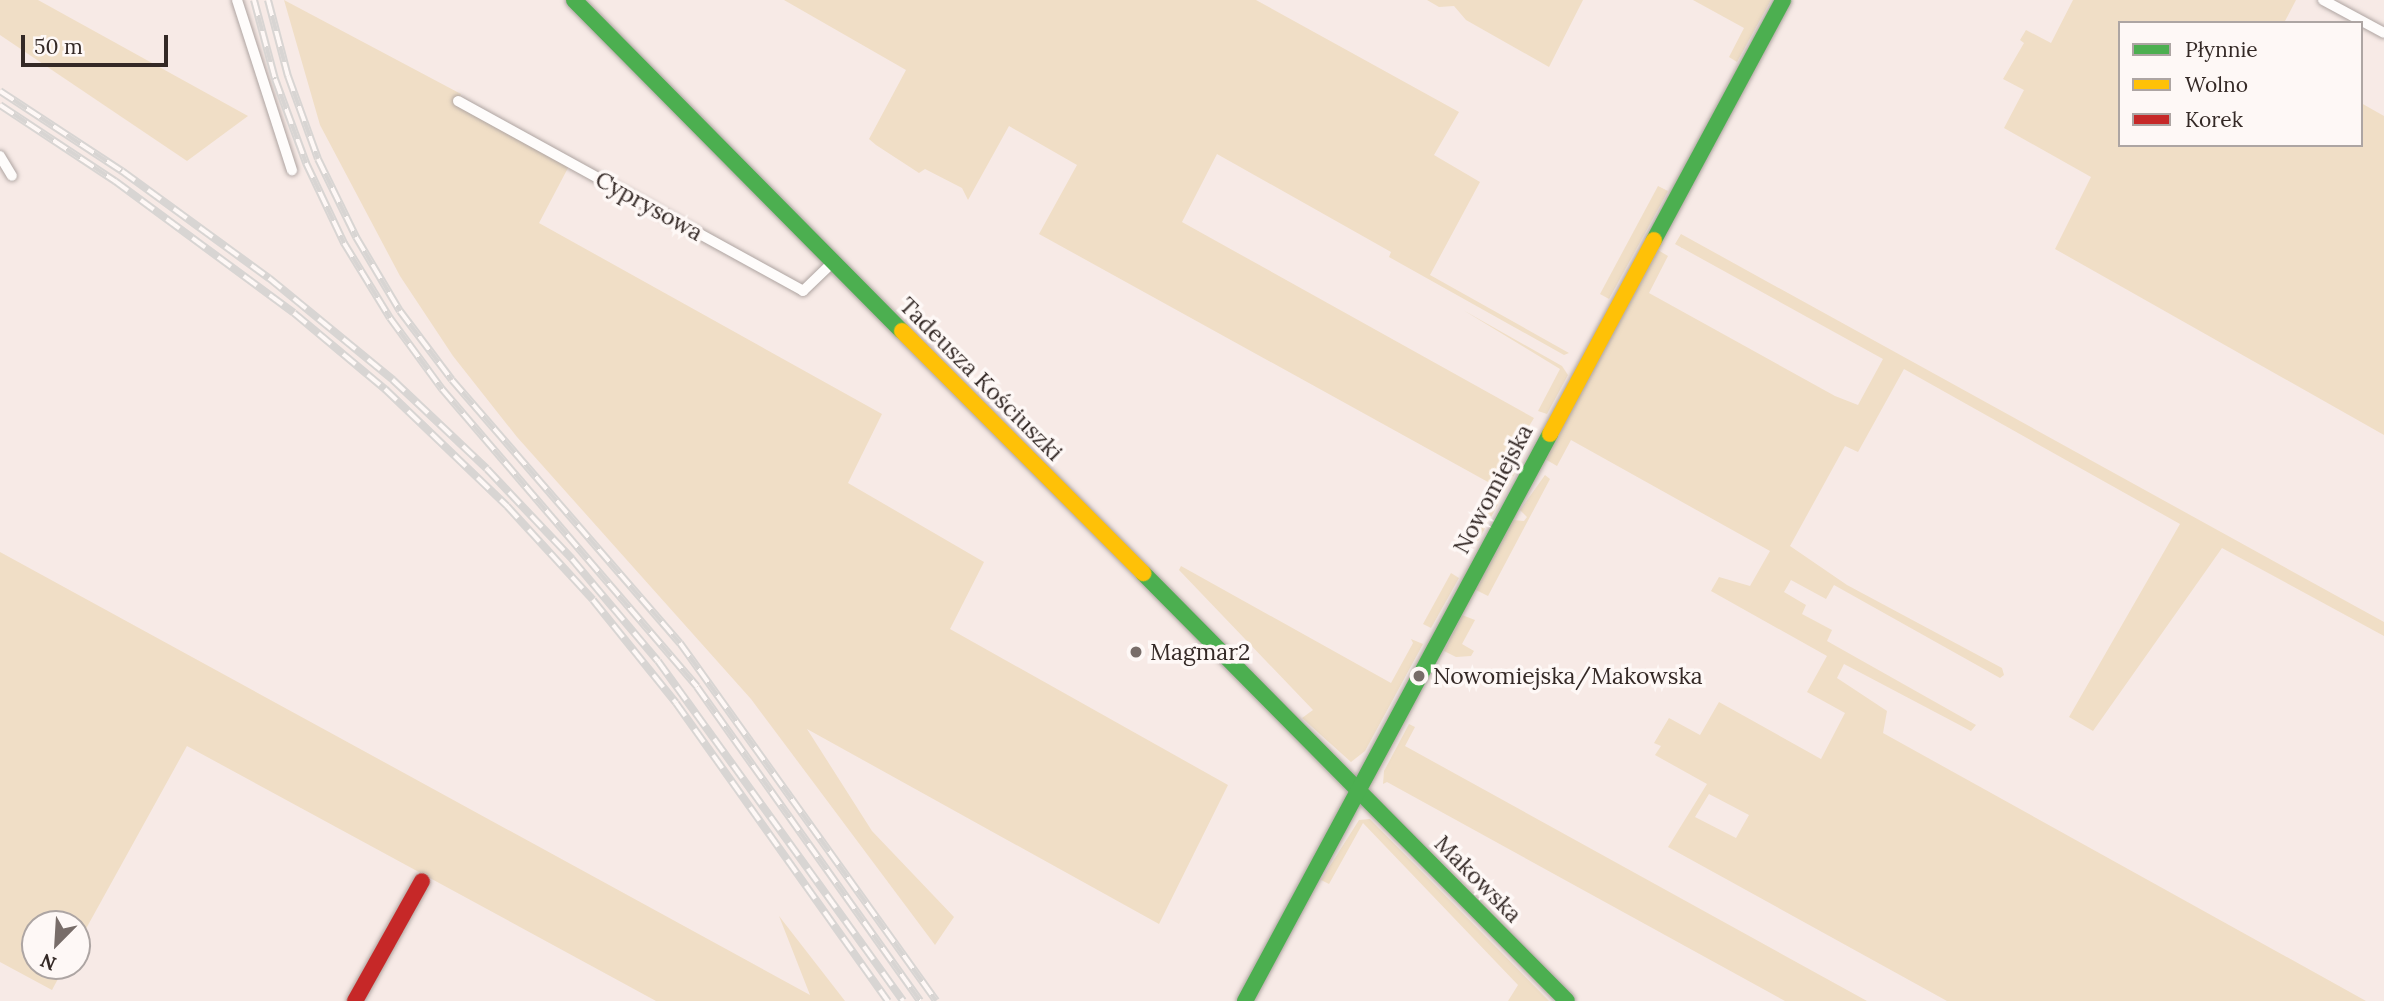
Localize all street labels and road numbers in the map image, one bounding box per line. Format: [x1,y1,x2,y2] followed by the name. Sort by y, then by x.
[591,165,707,247] street label: Cyprysowa
[894,292,1068,466] street label: Tadeusza Kościuszki
[1447,420,1539,558] street label: Nowomiejska
[1429,830,1527,928] street label: Makowska

